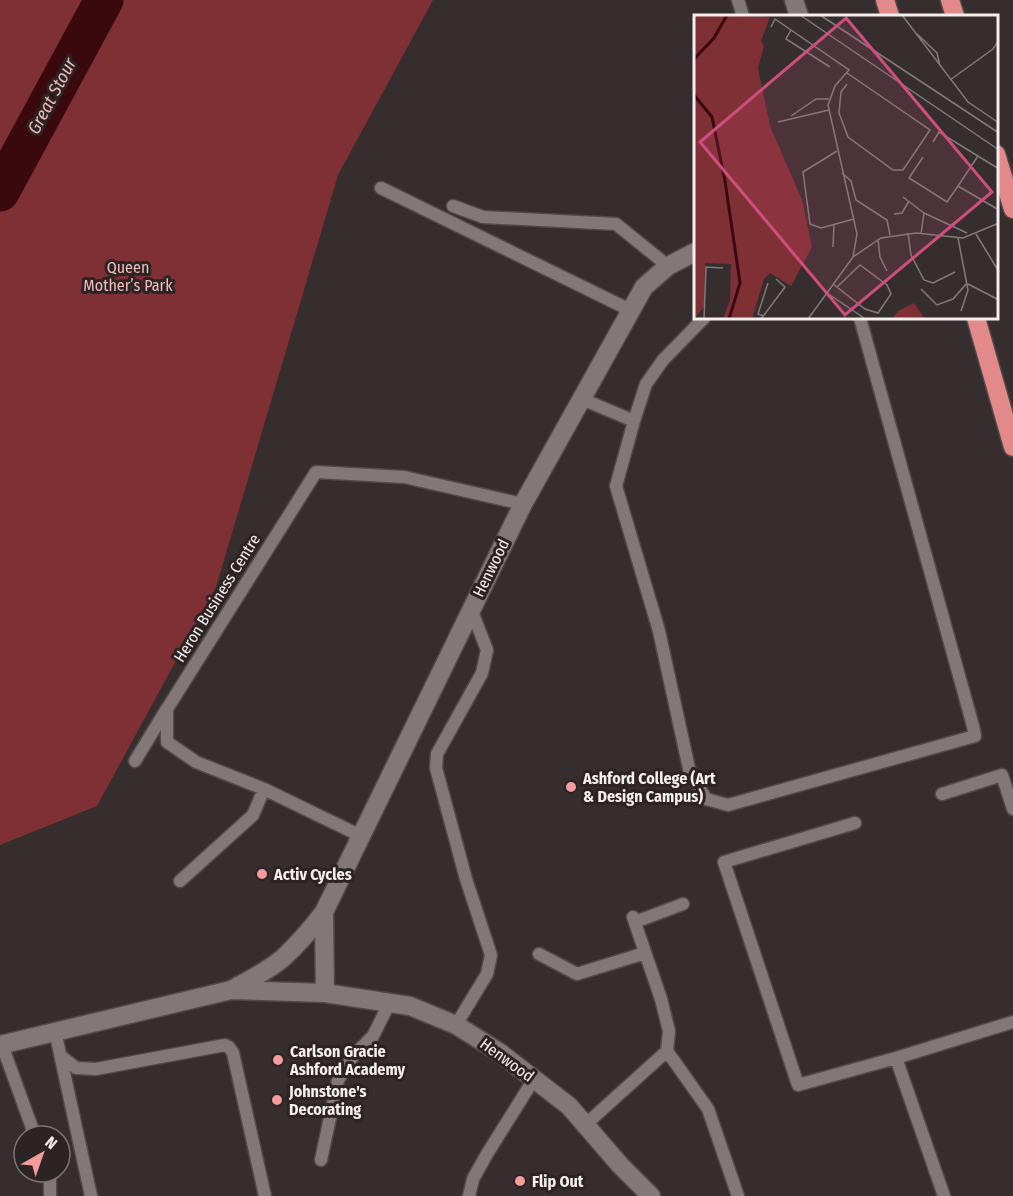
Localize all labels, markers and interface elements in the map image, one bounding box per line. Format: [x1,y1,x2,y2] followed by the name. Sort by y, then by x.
[694,15,998,320] inset map
[23,53,82,138] water label: Great Stour
[83,258,173,295] park label: Queen Mother’s Park
[170,530,264,666] street label: Heron Business Centre
[469,536,513,600] street label: Henwood
[582,769,716,806] place label: Ashford College (Art & Design Campus)
[564,780,578,794] marker: Ashford College (Art & Design Campus)
[273,865,352,884] place label: Activ Cycles
[255,867,269,881] marker: Activ Cycles
[476,1034,538,1086] street label: Henwood
[289,1042,406,1079] place label: Carlson Gracie Ashford Academy
[271,1053,285,1067] marker: Carlson Gracie Ashford Academy
[288,1082,367,1119] place label: Johnstone's Decorating
[270,1093,284,1107] marker: Johnstone's Decorating
[12,1124,72,1184] north arrow
[42,1133,61,1153] text: N
[532,1172,584,1191] place label: Flip Out
[513,1174,527,1188] marker: Flip Out

